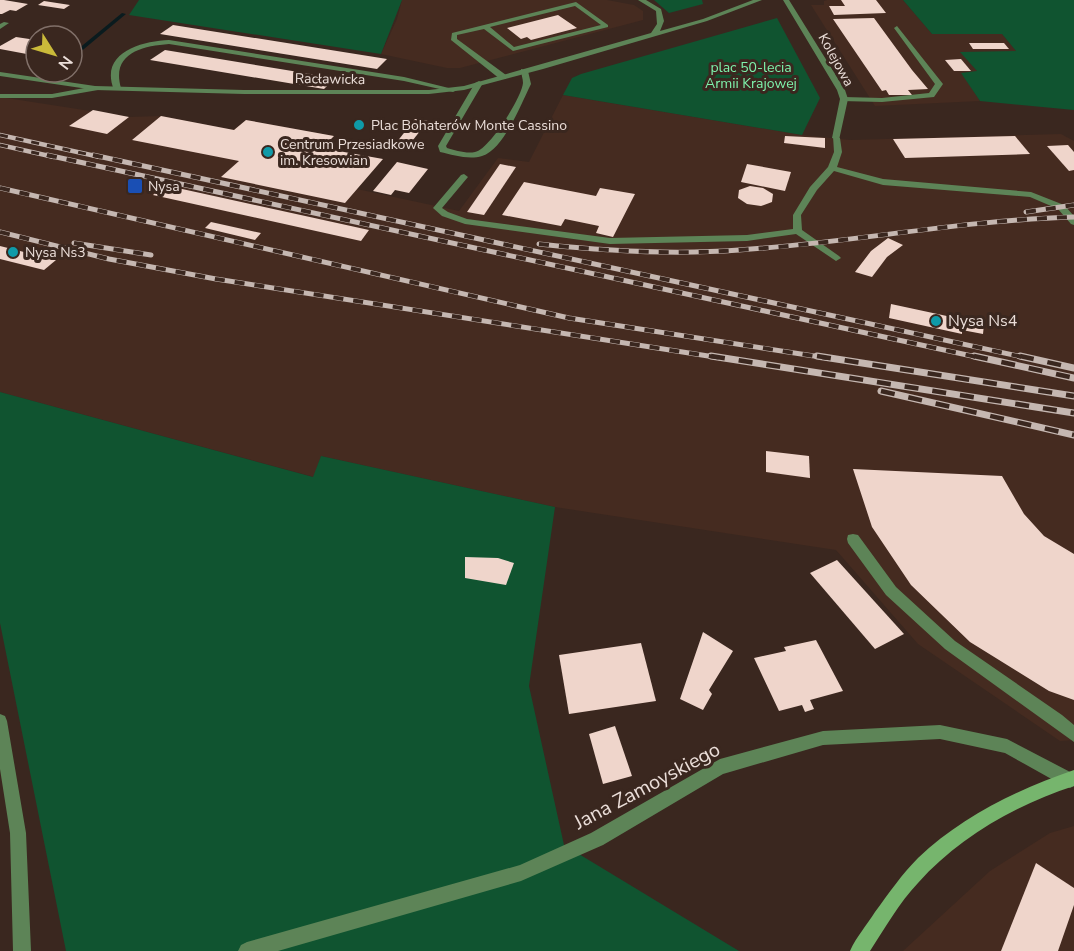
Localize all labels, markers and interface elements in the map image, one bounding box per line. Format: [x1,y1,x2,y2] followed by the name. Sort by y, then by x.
[24,24,84,84] north arrow
[814,30,858,90] street label: Kolejowa
[53,51,78,74] text: N
[705,58,797,93] park label: plac 50-lecia Armii Krajowej
[295,69,365,89] street label: Racławicka
[371,116,567,135] place label: Plac Bohaterów Monte Cassino
[352,118,366,132] marker: Plac Bohaterów Monte Cassino
[280,135,424,170] place label: Centrum Przesiadkowe im. Kresowian
[261,145,275,159] marker: Centrum Przesiadkowe im. Kresowian
[126,177,144,195] marker: Nysa
[148,177,180,196] place label: Nysa
[25,243,86,262] place label: Nysa Ns3
[6,245,20,259] marker: Nysa Ns3
[948,310,1018,332] place label: Nysa Ns4
[929,314,943,328] marker: Nysa Ns4
[568,736,725,836] street label: Jana Zamoyskiego

